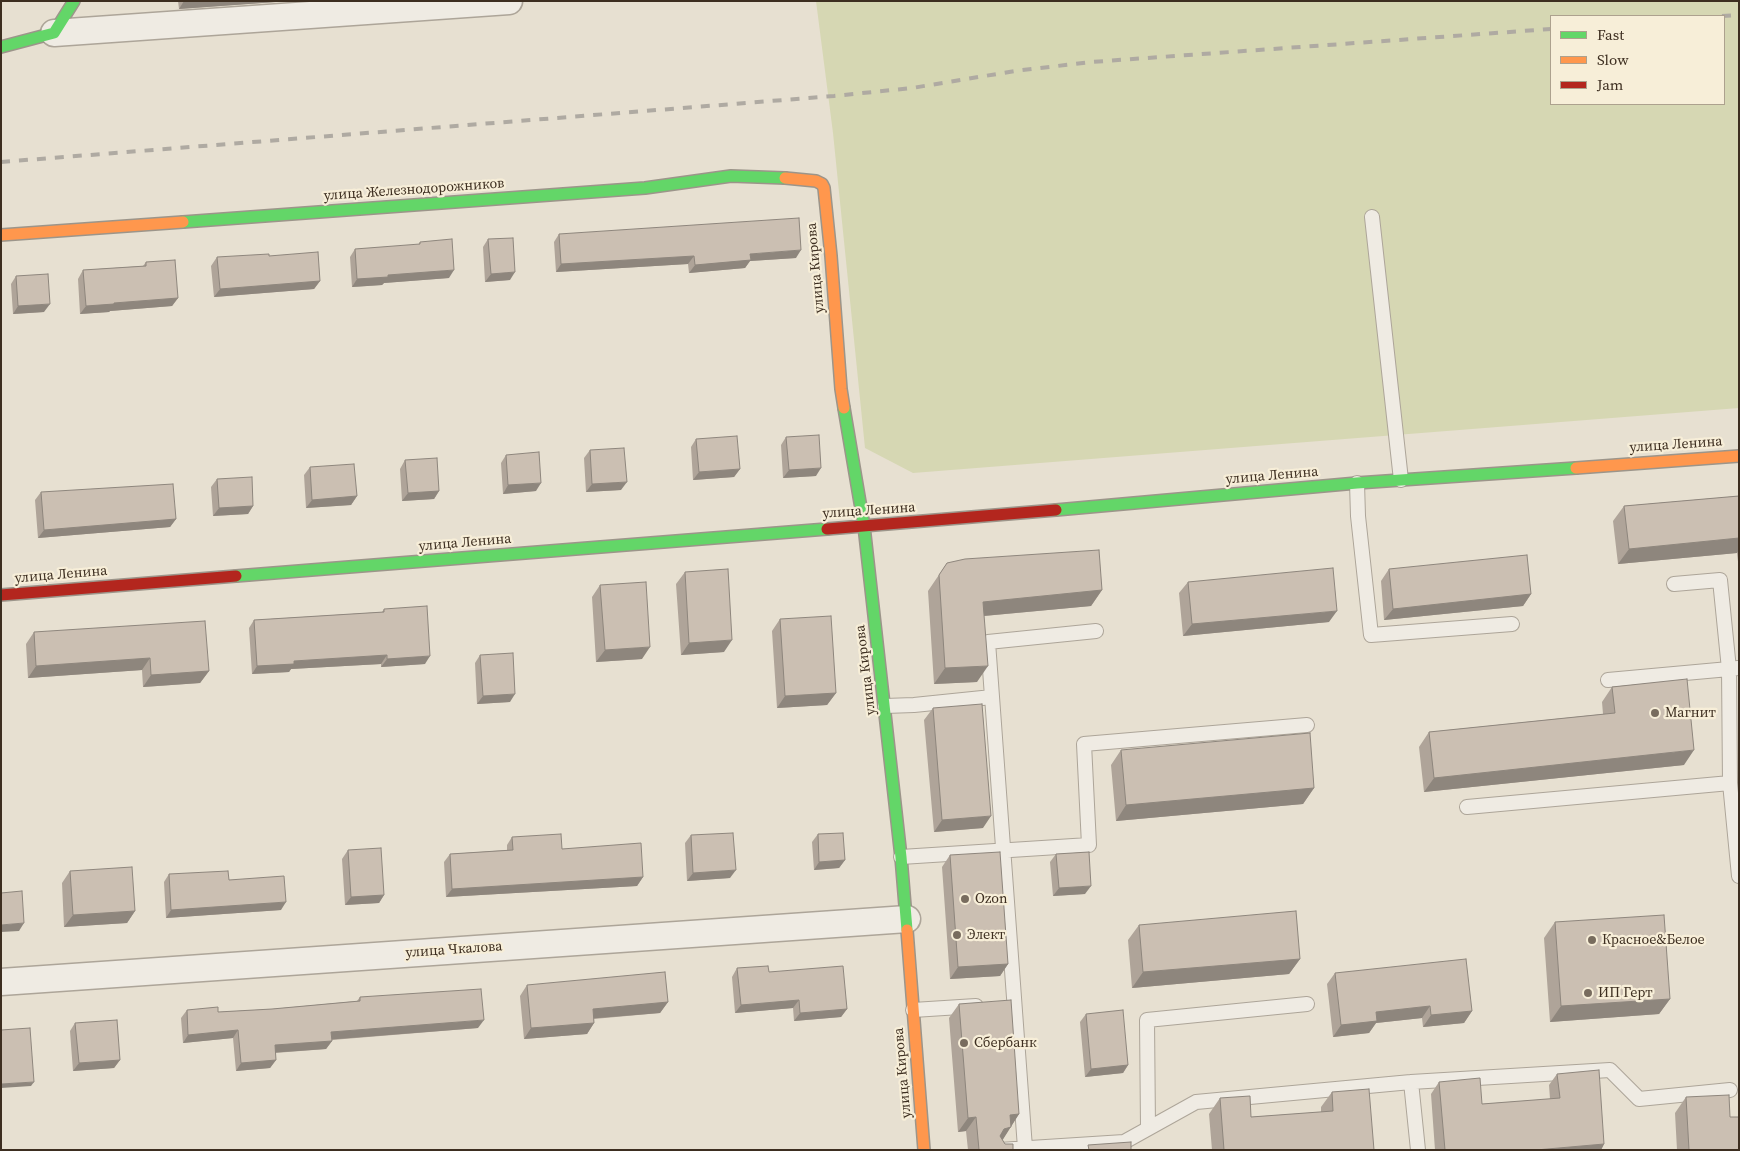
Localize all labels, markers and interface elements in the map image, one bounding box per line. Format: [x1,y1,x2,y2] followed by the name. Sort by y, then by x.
[1550,15,1725,105] legend
[1597,24,1624,45] text: Fast
[1597,49,1629,70] text: Slow
[1597,74,1623,95] text: Jam
[323,175,505,205] street label: улица Железнодорожников
[804,222,828,314] street label: улица Кирова
[1629,433,1723,457] street label: улица Ленина
[1225,464,1319,488] street label: улица Ленина
[822,499,916,523] street label: улица Ленина
[418,531,512,555] street label: улица Ленина
[14,563,108,587] street label: улица Ленина
[852,624,880,716] street label: улица Кирова
[1665,705,1716,721] place label: Магнит
[1649,707,1661,719] marker: Магнит
[975,891,1007,907] place label: Ozon
[959,893,971,905] marker: Ozon
[967,927,1005,943] place label: Элект
[951,929,963,941] marker: Элект
[1602,932,1705,948] place label: Красное&Белое
[1586,934,1598,946] marker: Красное&Белое
[405,938,503,962] street label: улица Чкалова
[1598,985,1653,1001] place label: ИП Герт
[1582,987,1594,999] marker: ИП Герт
[891,1027,915,1119] street label: улица Кирова
[974,1035,1037,1051] place label: Сбербанк
[958,1037,970,1049] marker: Сбербанк

